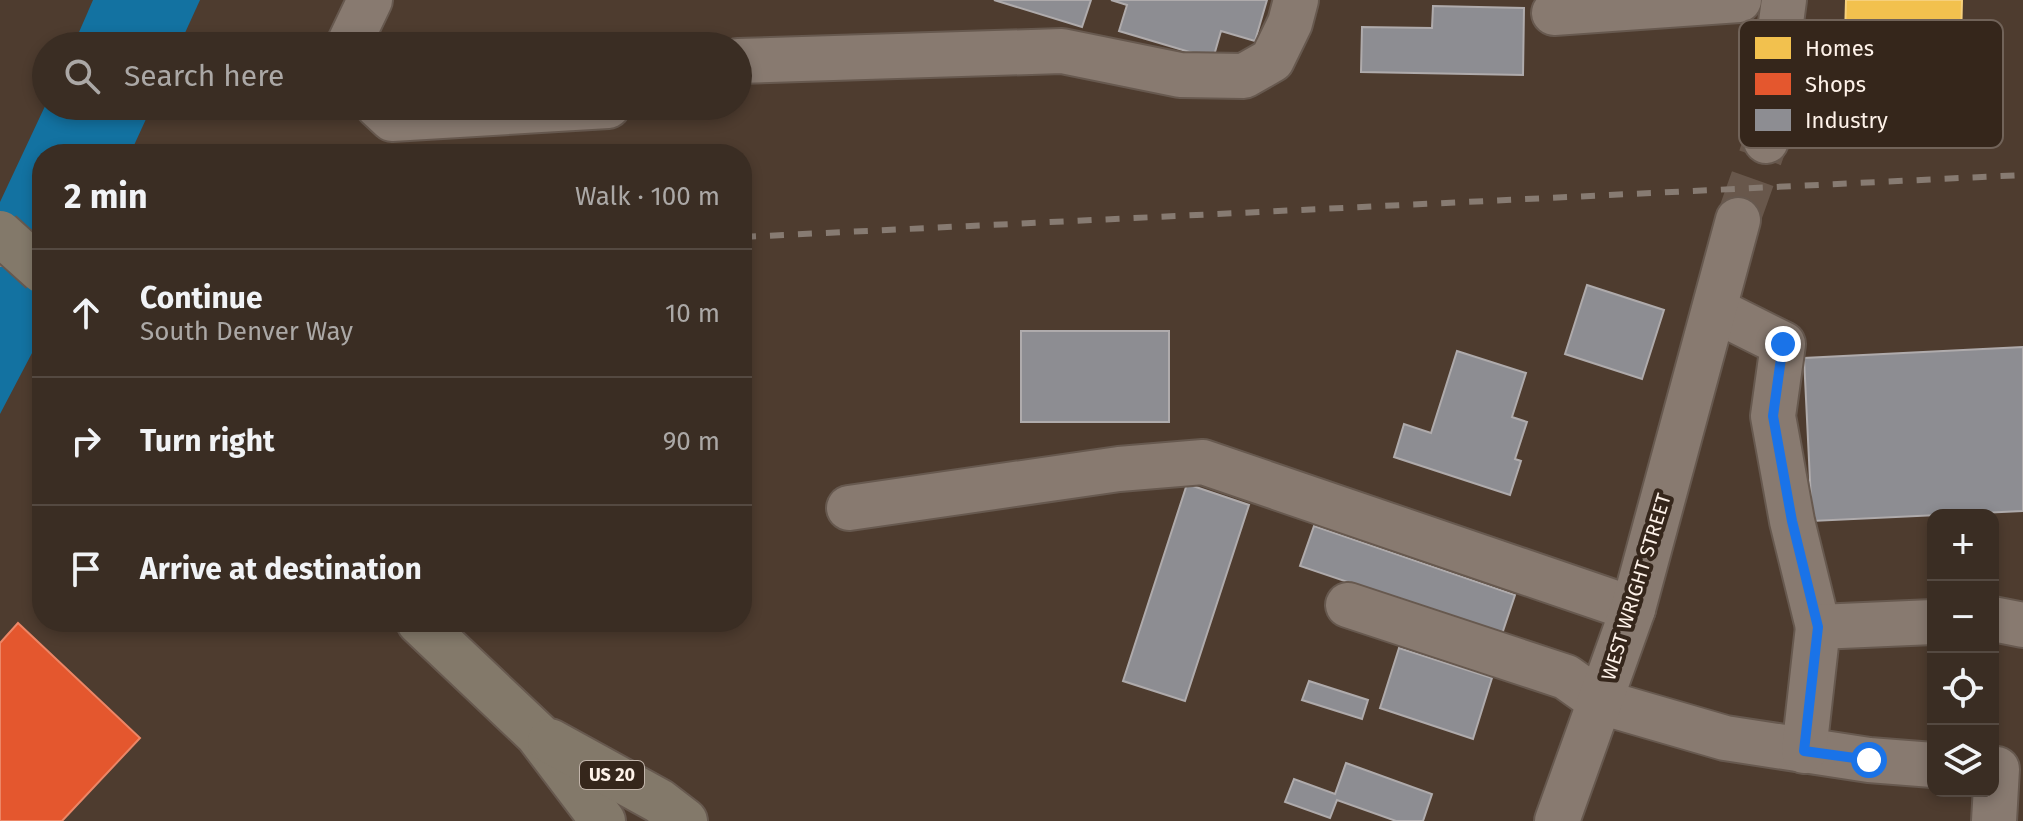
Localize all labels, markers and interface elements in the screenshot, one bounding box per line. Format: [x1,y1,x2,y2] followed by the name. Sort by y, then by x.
[1739,20,2003,148] legend
[32,32,752,120] search box
[1805,35,1874,62] text: Homes
[60,54,104,98] icon: search
[124,58,284,94] text: Search here
[1805,71,1866,98] text: Shops
[1805,107,1888,134] text: Industry
[64,176,148,217] text: 2 min
[575,181,720,212] text: Walk · 100 m
[140,280,263,316] text: Continue
[64,291,108,335] icon: ahead
[665,298,720,329] text: 10 m
[140,316,353,347] text: South Denver Way
[1765,326,1801,362] route end
[64,419,108,463] icon: right
[140,423,275,459] text: Turn right
[663,426,720,457] text: 90 m
[1596,490,1676,683] street label: WEST WRIGHT STREET
[1927,509,1999,797] map controls
[1927,509,1999,581] button: +
[64,547,108,591] icon: arrive
[140,551,422,587] text: Arrive at destination
[1927,581,1999,653] button: −
[1927,653,1999,725] button: locate
[1927,725,1999,797] button: layers
[1851,742,1887,778] route start
[580,761,644,789] road number: US 20

